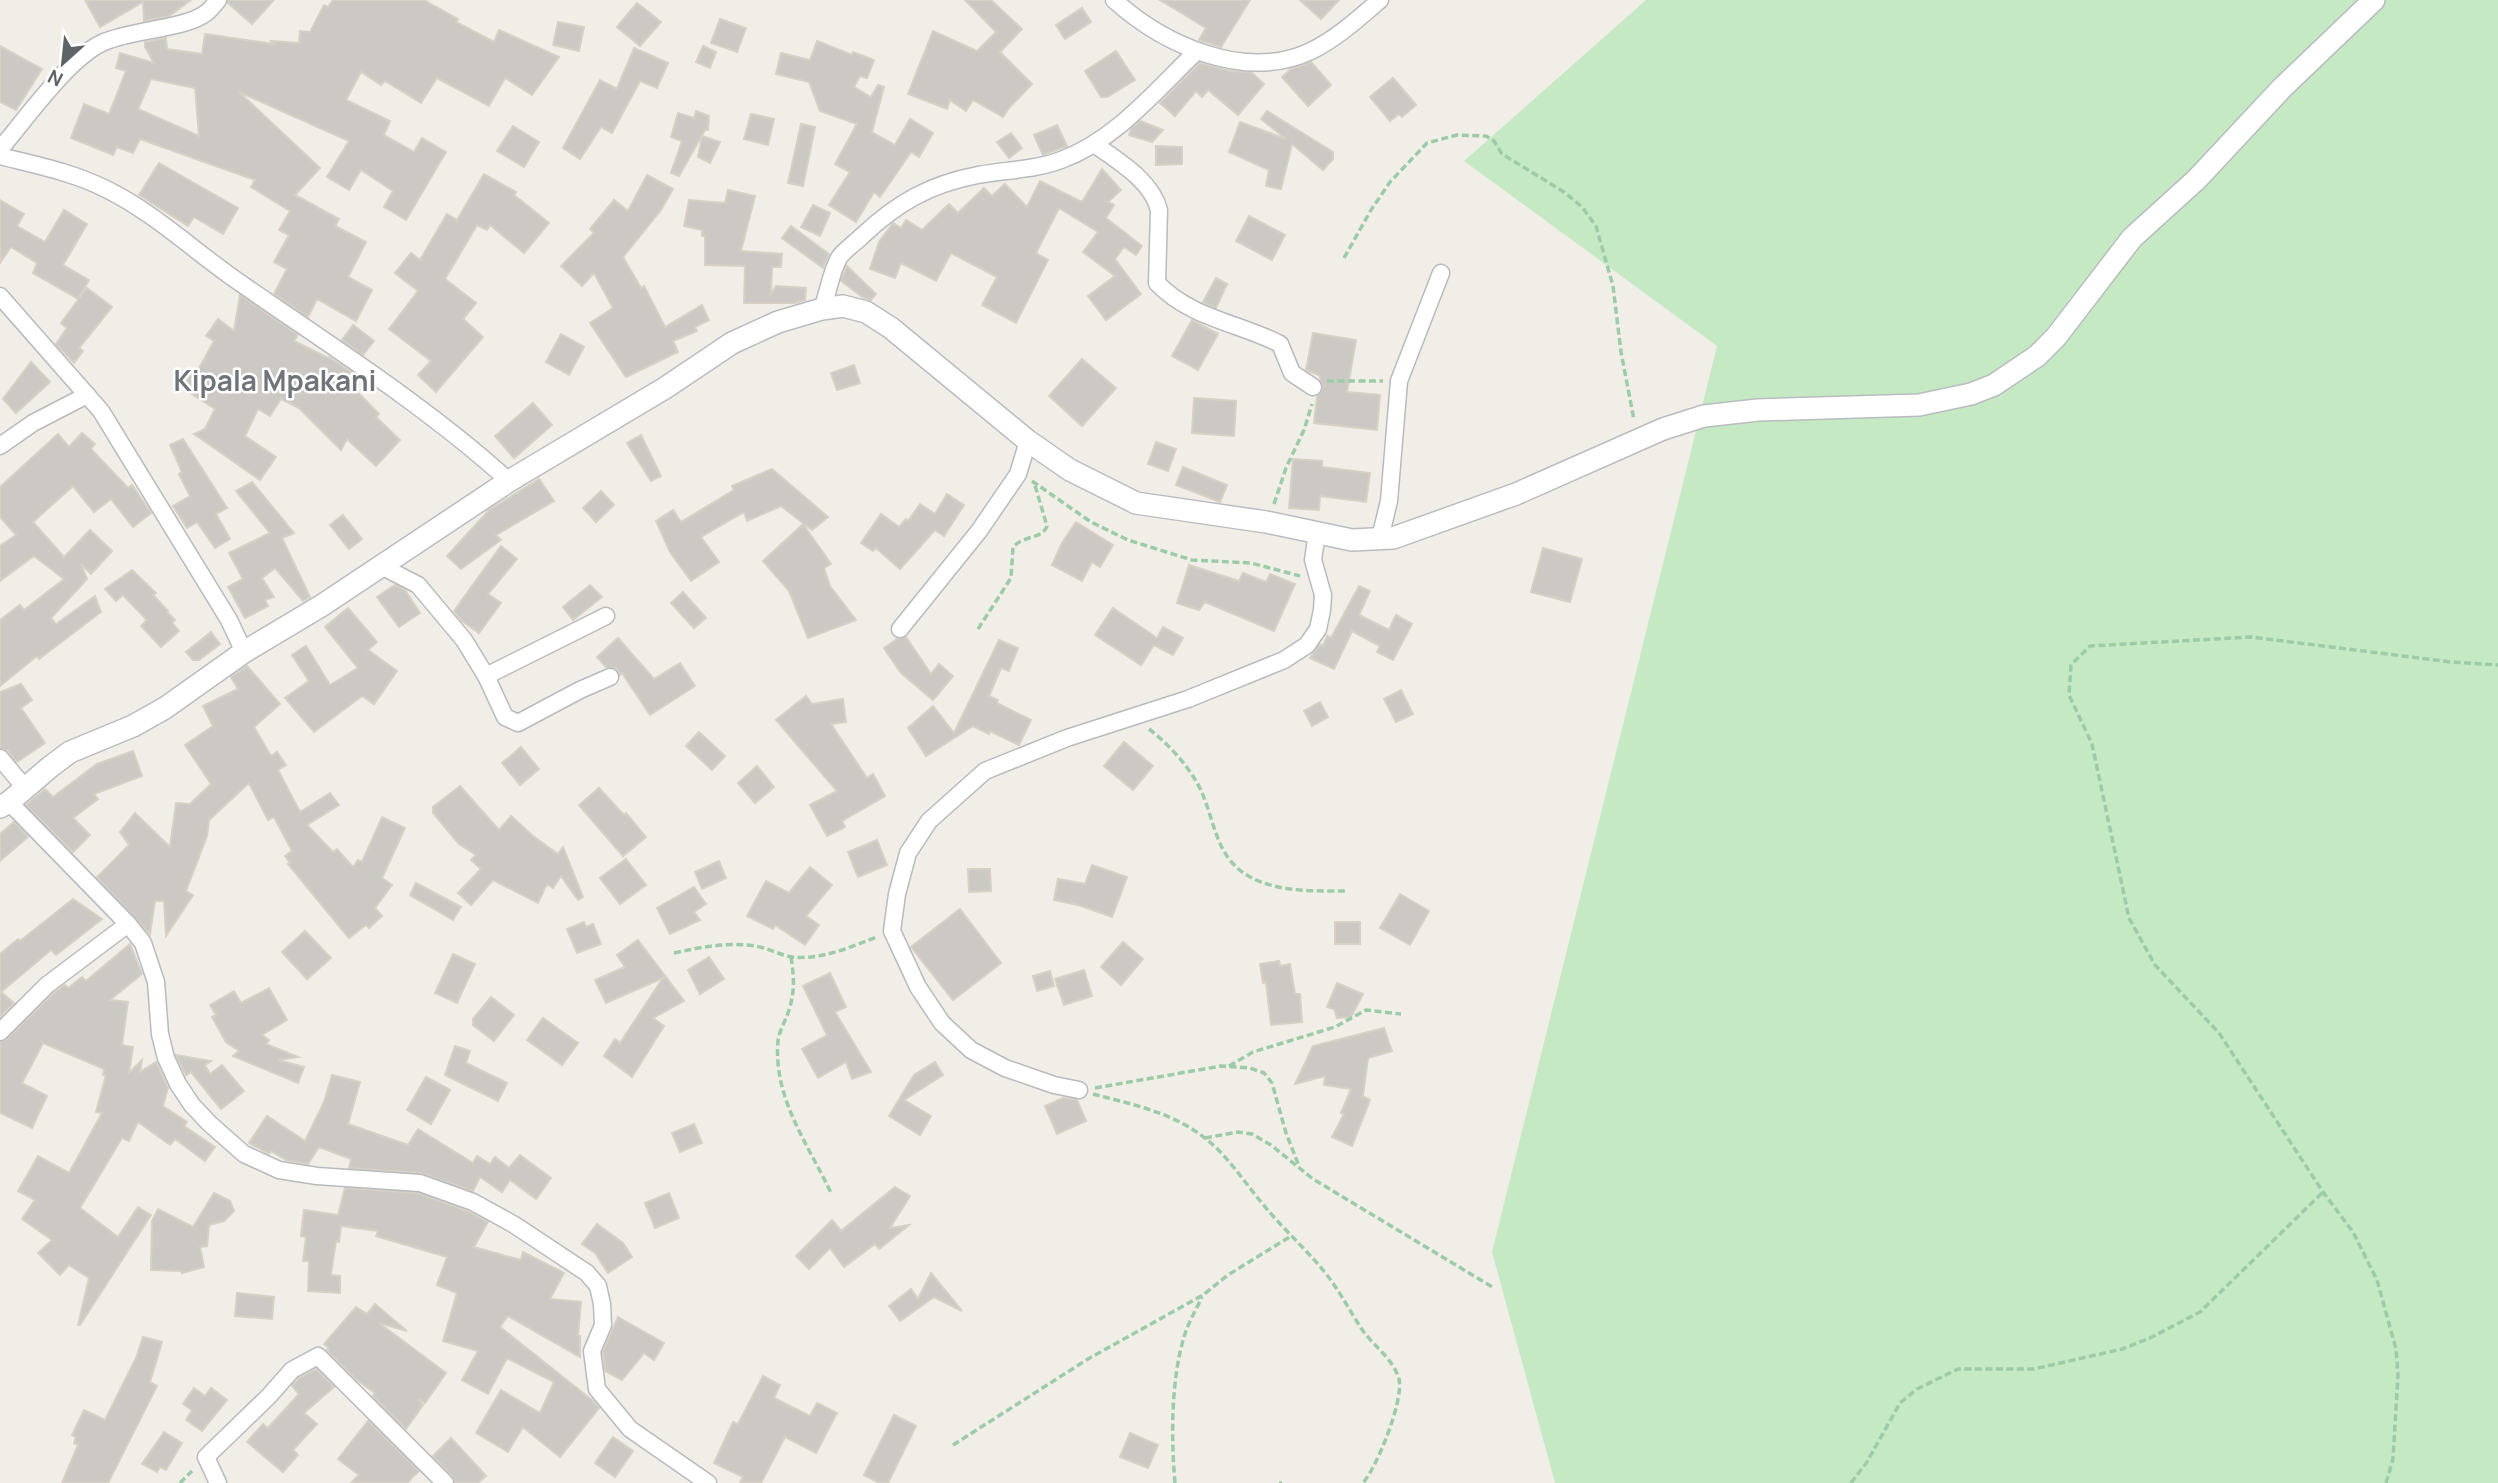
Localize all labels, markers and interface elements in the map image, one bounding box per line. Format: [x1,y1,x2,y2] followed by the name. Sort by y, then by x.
[28,28,98,98] north arrow
[43,63,67,93] text: N
[174,361,376,399] district label: Kipala Mpakani

